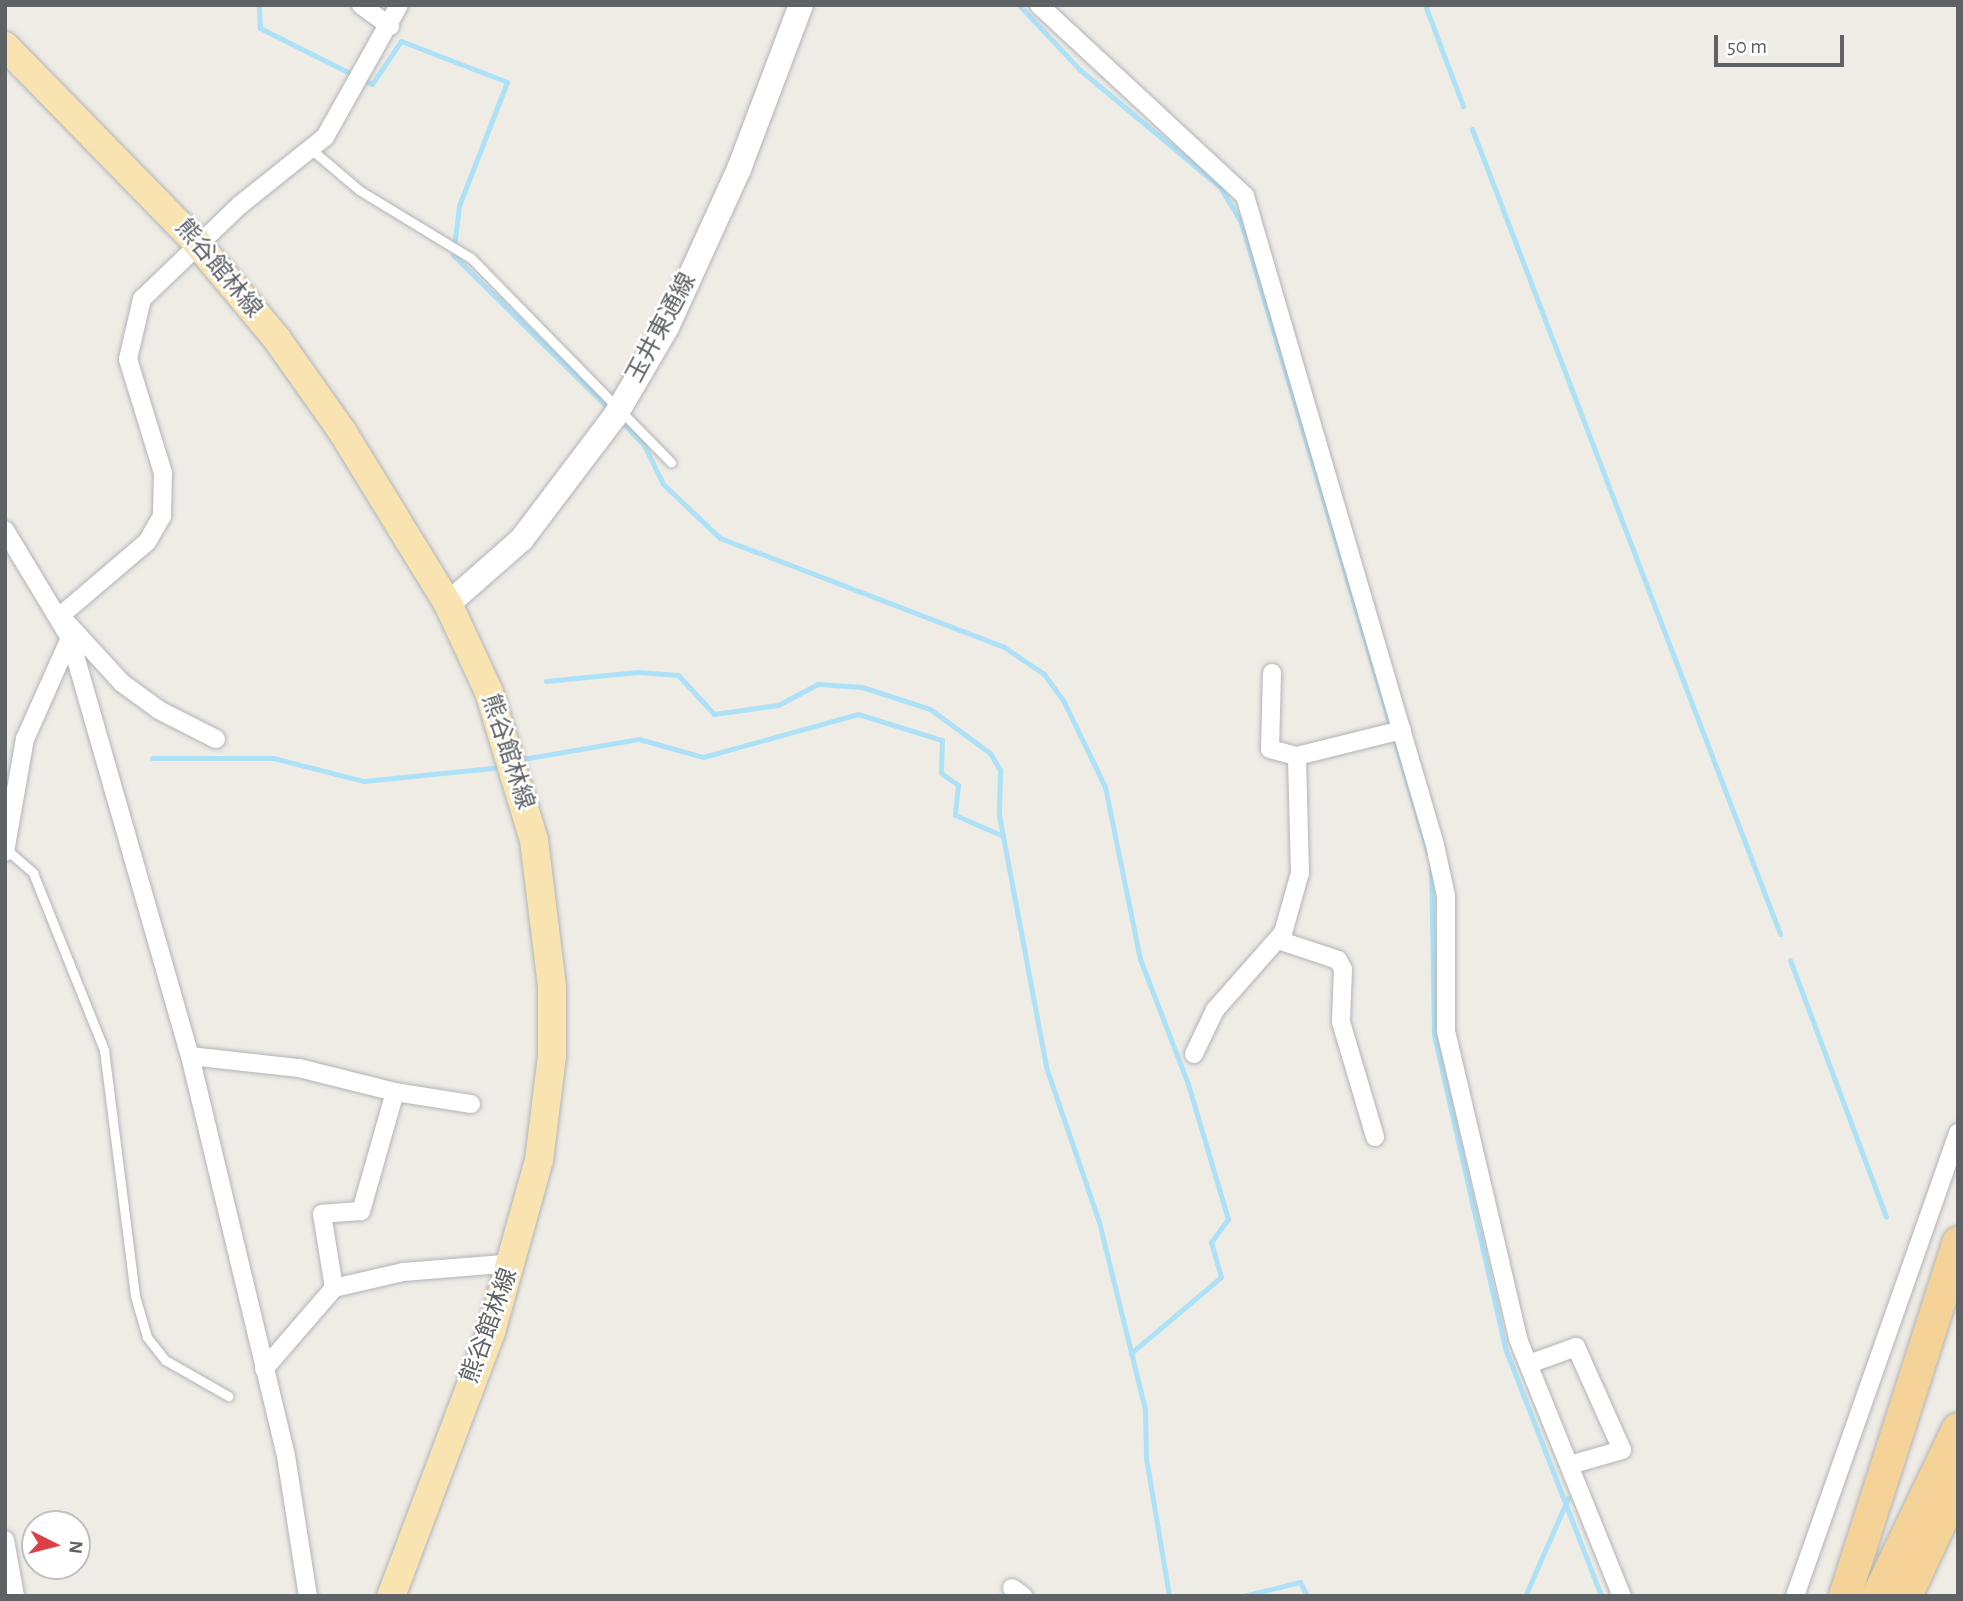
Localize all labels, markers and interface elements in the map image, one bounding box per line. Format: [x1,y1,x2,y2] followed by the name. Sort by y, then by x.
[1718,21,1848,65] scale bar
[1727,36,1767,57] text: 50 m
[168,214,268,324] street label: 熊谷館林線
[621,268,703,388] street label: 玉井東通線
[475,690,539,814] street label: 熊谷館林線
[456,1265,524,1387] street label: 熊谷館林線
[21,1510,91,1580] north arrow
[65,1539,86,1555] text: N

